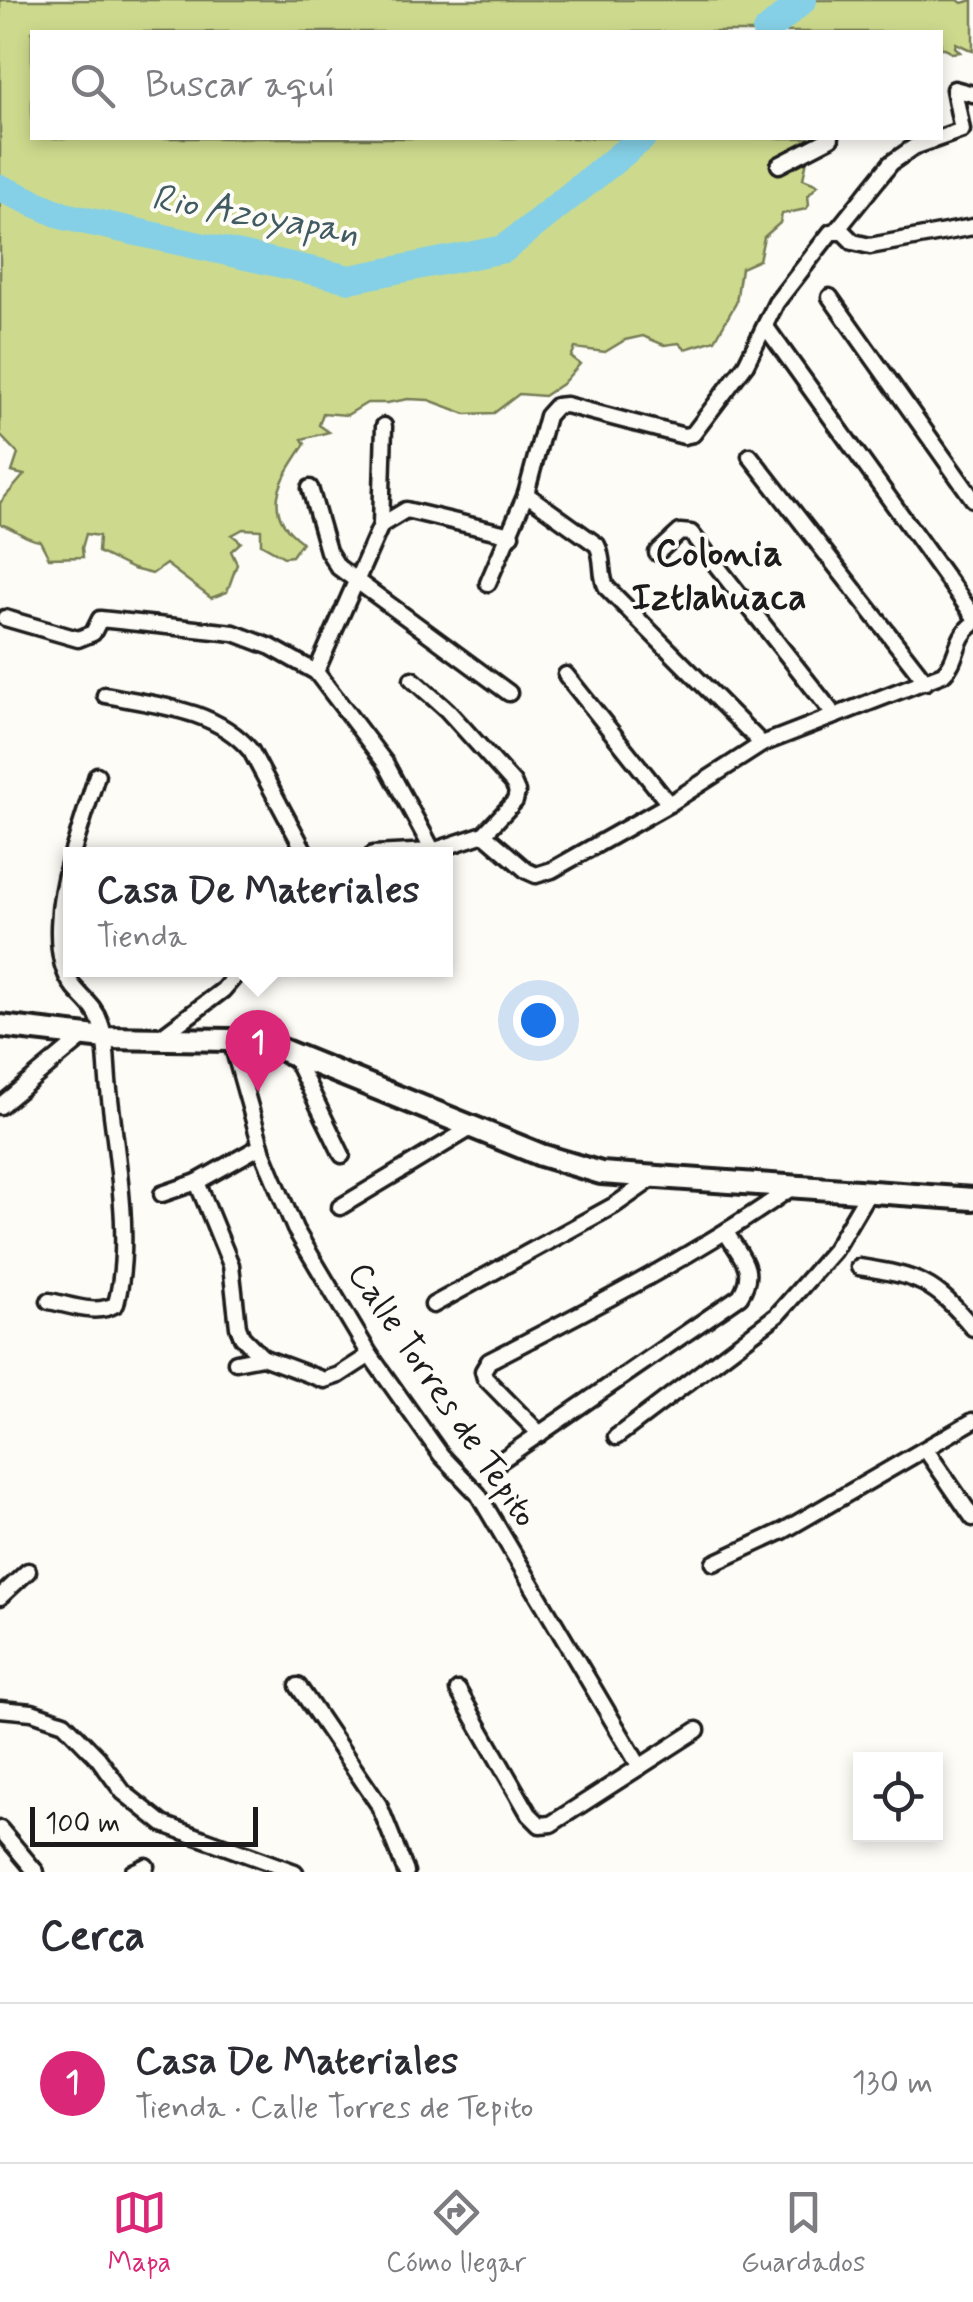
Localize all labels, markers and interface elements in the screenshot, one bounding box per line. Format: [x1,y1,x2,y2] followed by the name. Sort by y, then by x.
[30,30,943,140] search box
[65,58,120,113] icon: search
[145,61,336,110] text: Buscar aquí
[148,174,362,258] water label: Rio Azoyapan
[631,530,807,623] district label: Colonia Iztlahuaca
[63,847,453,977] popup
[96,867,420,916] text: Casa De Materiales
[96,916,187,958] text: Tienda
[513,995,564,1046] your location
[226,1010,290,1092] pin: 1
[336,1254,548,1536] street label: Calle Torres de Tepito
[853,1752,943,1842] map controls
[853,1752,943,1842] button: locate
[30,1802,258,1846] scale bar
[45,1806,120,1843] text: 100 m
[40,1910,145,1965] text: Cerca
[135,2038,458,2087] text: Casa De Materiales
[65,2062,80,2104] text: 1
[852,2062,933,2104] text: 130 m
[135,2087,533,2129] text: Tienda · Calle Torres de Tepito
[107,2185,171,2282] tab: Mapa
[386,2185,526,2282] tab: Cómo llegar
[741,2185,866,2282] tab: Guardados

